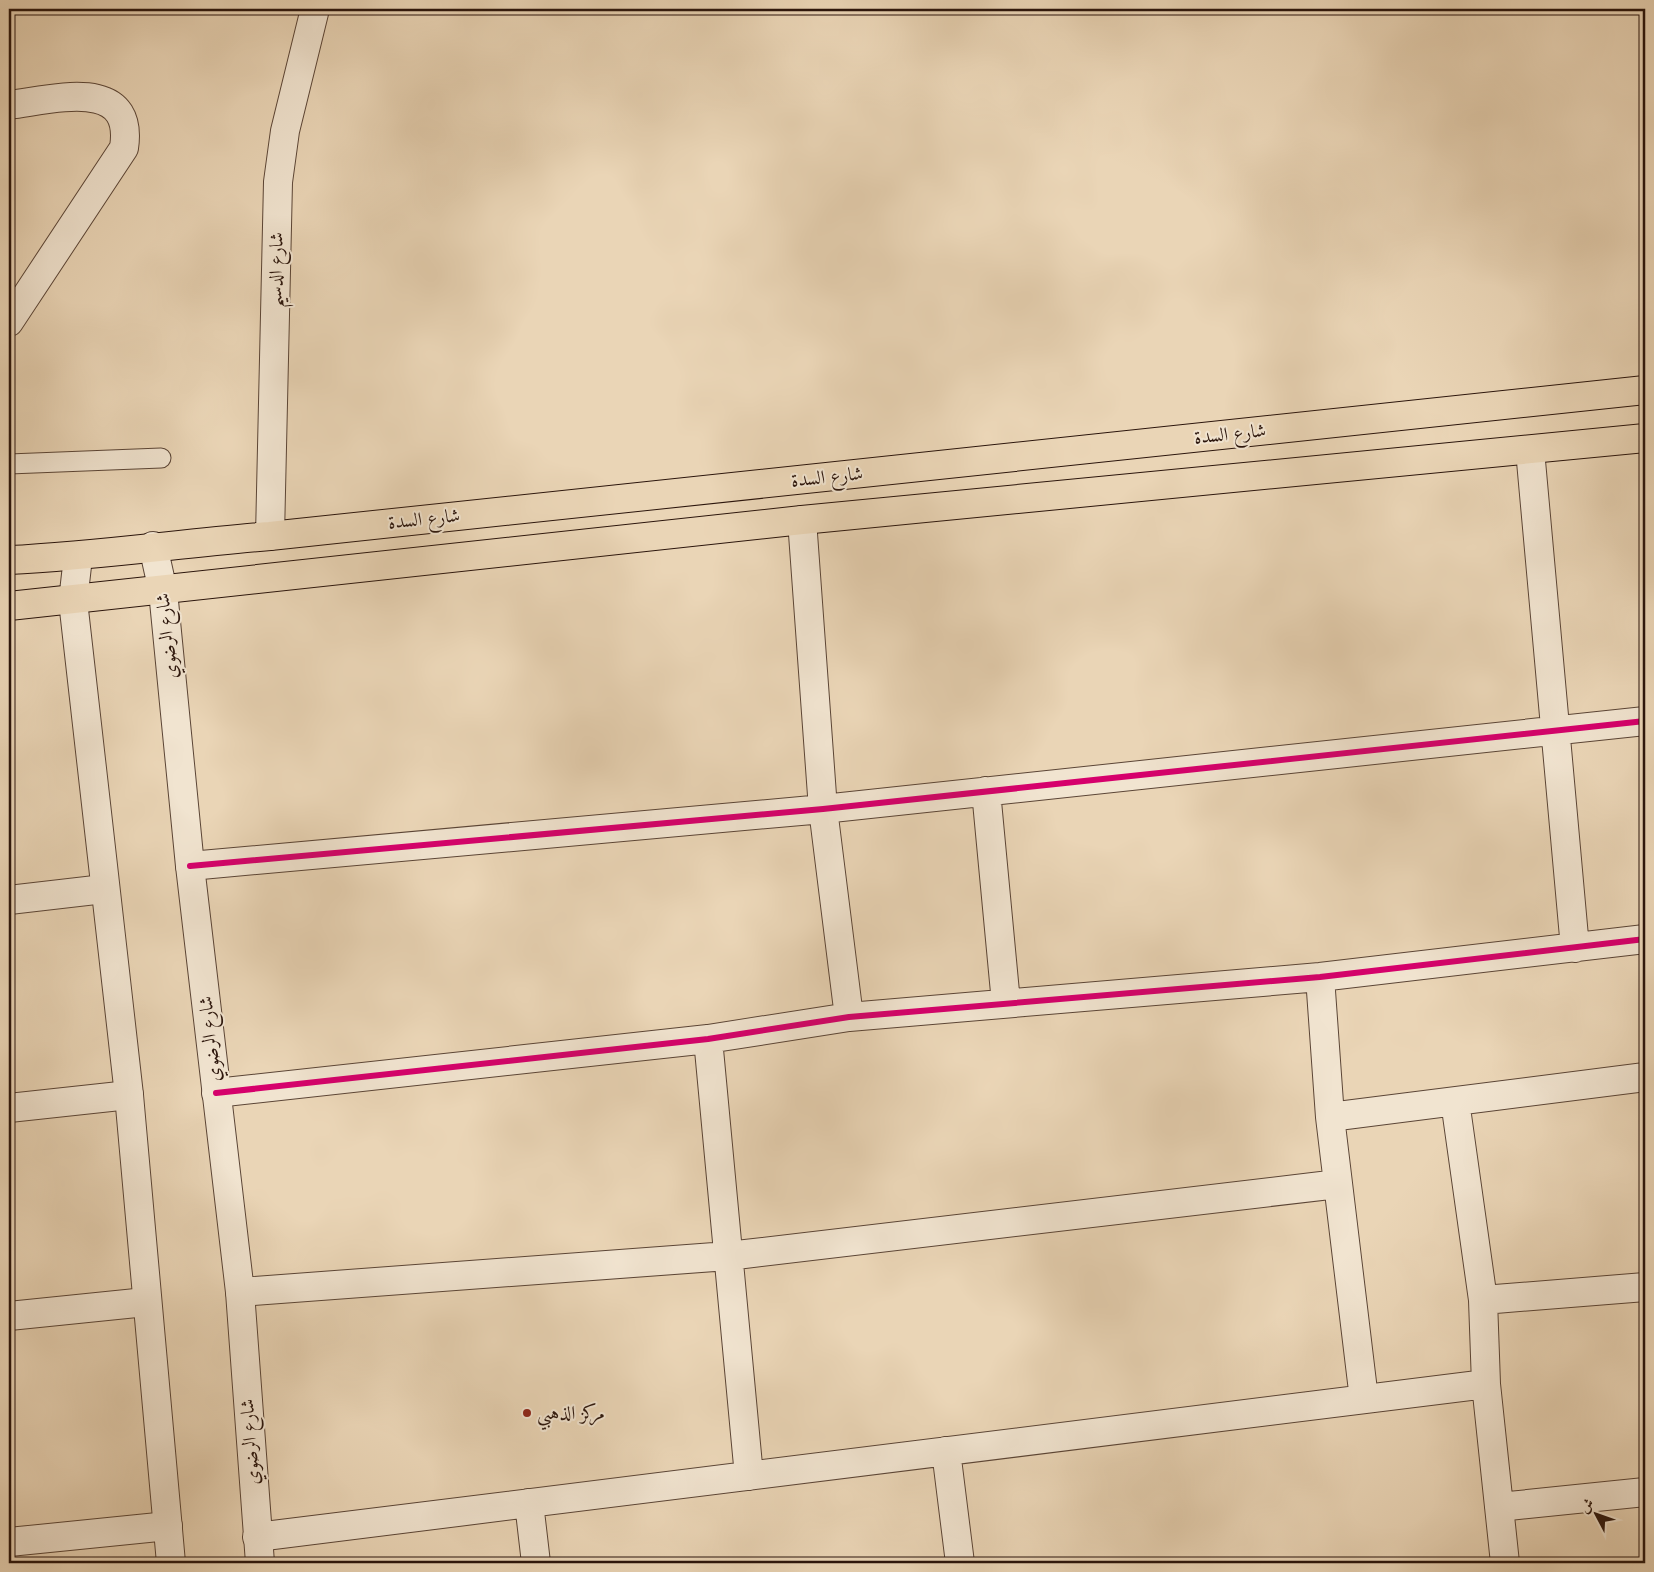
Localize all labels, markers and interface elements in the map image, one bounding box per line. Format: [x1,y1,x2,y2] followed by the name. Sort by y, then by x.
[262,232,296,308] street label: شارع الدسيم
[1193,417,1268,453] street label: شارع السدة
[790,460,865,496] street label: شارع السدة
[387,502,462,538] street label: شارع السدة
[150,592,186,680] street label: شارع الرضوي
[193,995,229,1083] street label: شارع الرضوي
[234,1398,268,1486] street label: شارع الرضوي
[537,1400,605,1431] place label: مركز الذهبي
[521,1407,533,1419] marker: مركز الذهبي
[1572,1490,1622,1540] north arrow
[1575,1494,1598,1517] text: ش

